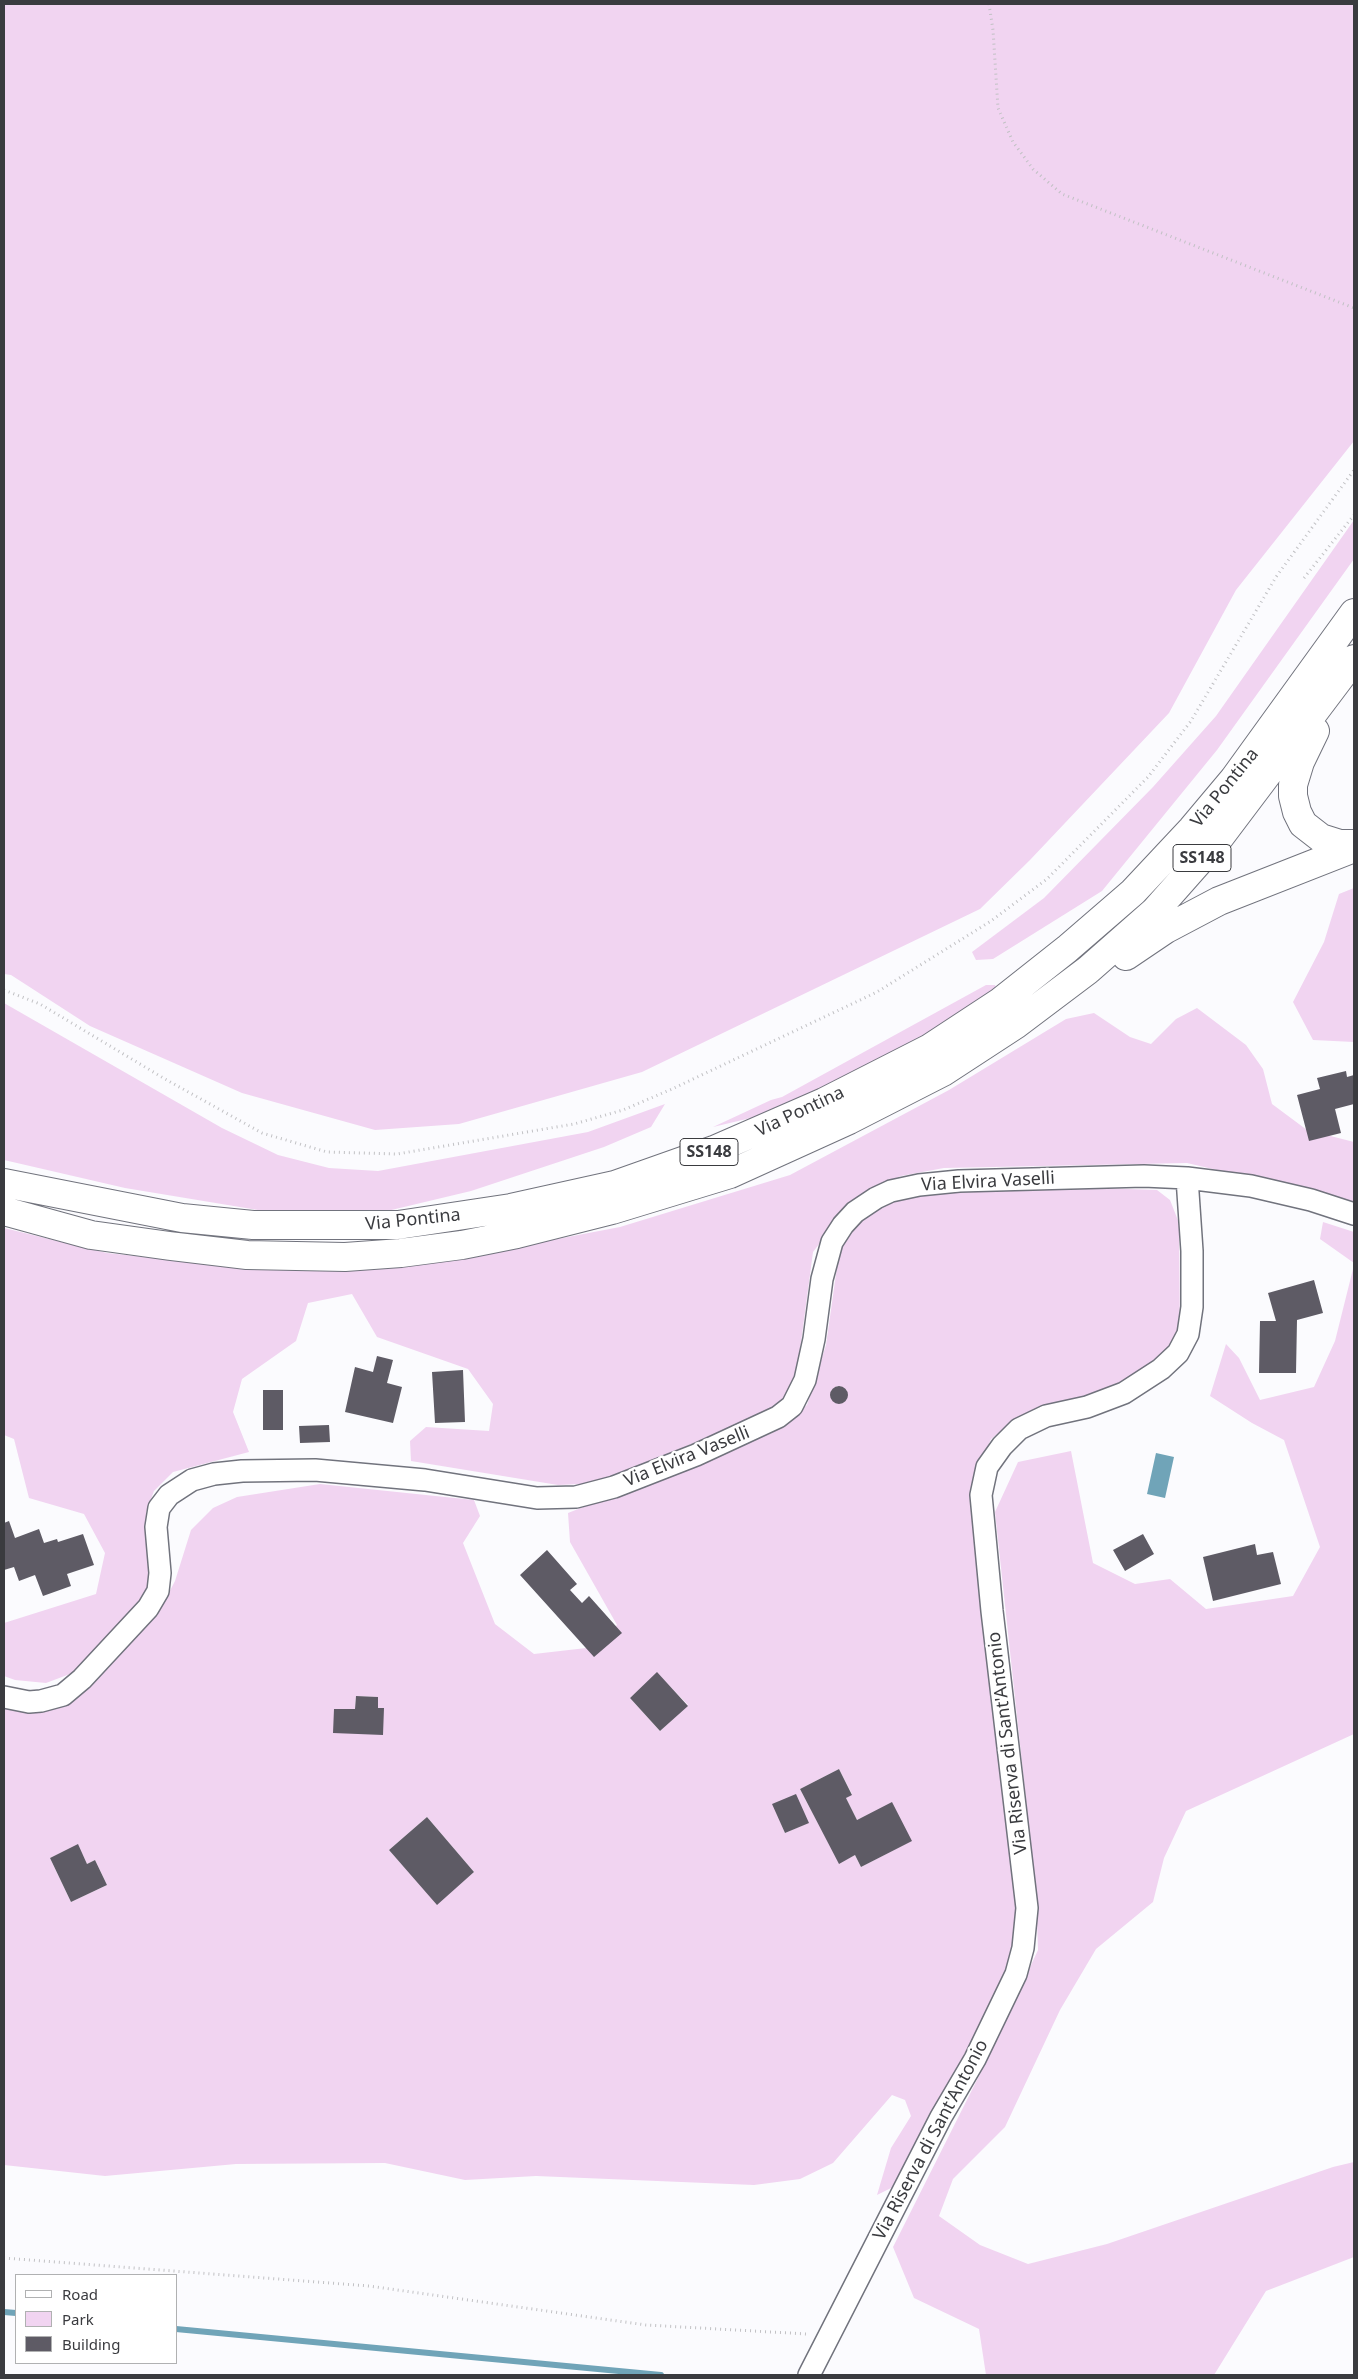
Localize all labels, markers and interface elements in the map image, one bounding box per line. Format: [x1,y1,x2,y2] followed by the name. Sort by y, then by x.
[1187,744,1263,832] street label: Via Pontina
[1173,844,1231,871] road number: SS148
[752,1082,848,1142] street label: Via Pontina
[680,1138,738,1166] road number: SS148
[921,1168,1055,1196] street label: Via Elvira Vaselli
[364,1204,462,1236] street label: Via Pontina
[621,1422,753,1492] street label: Via Elvira Vaselli
[984,1631,1032,1855] street label: Via Riserva di Sant'Antonio
[869,2036,993,2244] street label: Via Riserva di Sant'Antonio
[15,2274,178,2364] legend
[62,2284,98,2304] text: Road
[62,2309,94,2329] text: Park
[62,2334,120,2354] text: Building

